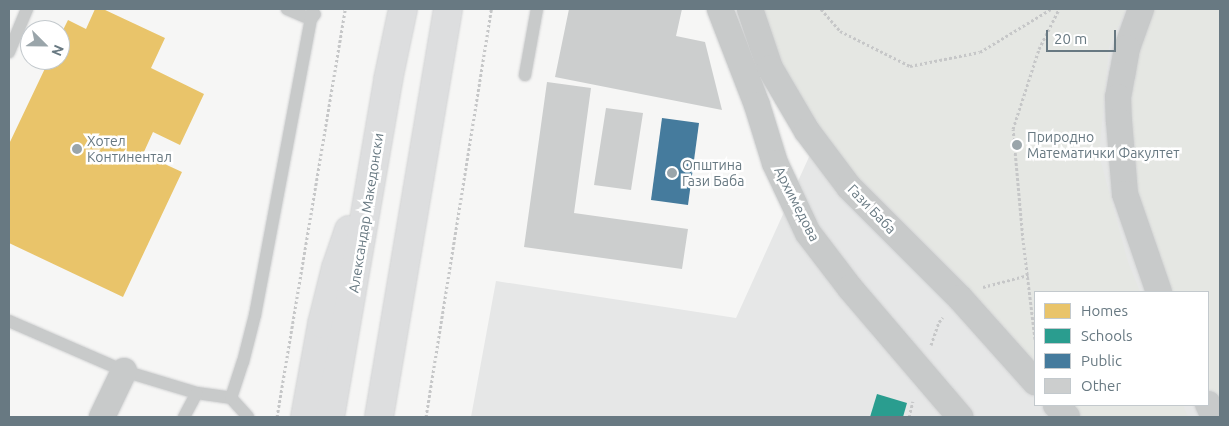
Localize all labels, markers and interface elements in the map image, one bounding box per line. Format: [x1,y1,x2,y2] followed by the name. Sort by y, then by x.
[20,20,70,70] north arrow
[1049,20,1119,52] scale bar
[1054,30,1087,47] text: 20 m
[48,43,67,58] text: N
[1027,129,1179,162] place label: Природно Математички Факултет
[345,132,387,294] street label: Александар Македонски
[87,133,172,166] place label: Хотел Континентал
[1011,139,1023,151] marker: Природно Математички Факултет
[71,143,83,155] marker: Хотел Континентал
[682,157,744,190] place label: Општина Гази Баба
[771,164,823,244] street label: Архимедова
[666,167,678,179] marker: Општина Гази Баба
[844,181,900,237] street label: Гази Баба
[1034,291,1209,406] legend
[1081,302,1128,319] text: Homes
[1081,327,1132,344] text: Schools
[1081,352,1122,369] text: Public
[1081,377,1121,394] text: Other

